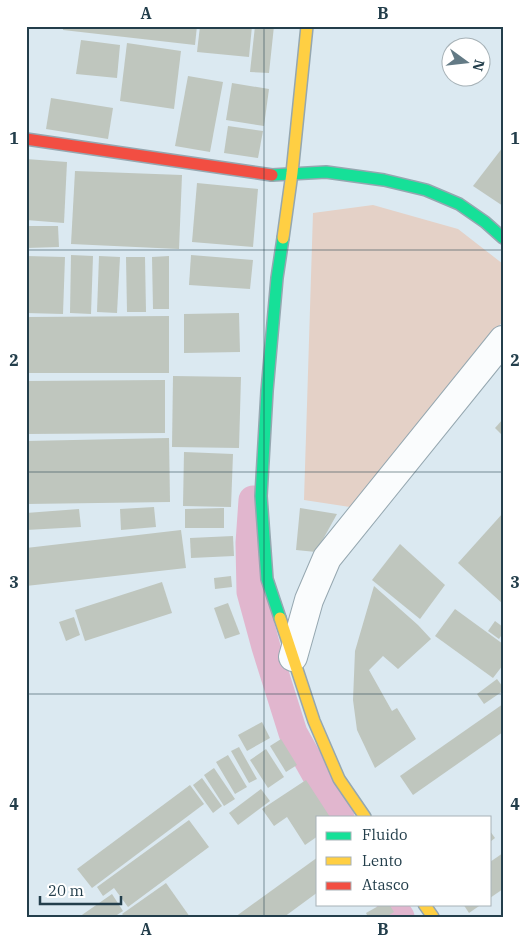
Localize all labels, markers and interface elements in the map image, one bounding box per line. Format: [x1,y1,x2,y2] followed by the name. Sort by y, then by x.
[140,3,152,23] text: A
[377,3,389,23] text: B
[442,38,492,88] north arrow
[468,58,489,73] text: N
[9,128,19,148] text: 1
[510,128,520,148] text: 1
[9,350,19,370] text: 2
[510,350,520,370] text: 2
[9,572,19,592] text: 3
[510,572,520,592] text: 3
[9,794,19,814] text: 4
[510,794,520,814] text: 4
[316,816,492,906] legend
[362,825,407,844] text: Fluido
[362,851,402,870] text: Lento
[40,873,121,905] scale bar
[362,875,409,894] text: Atasco
[48,881,84,900] text: 20 m
[140,919,152,939] text: A
[377,919,389,939] text: B

